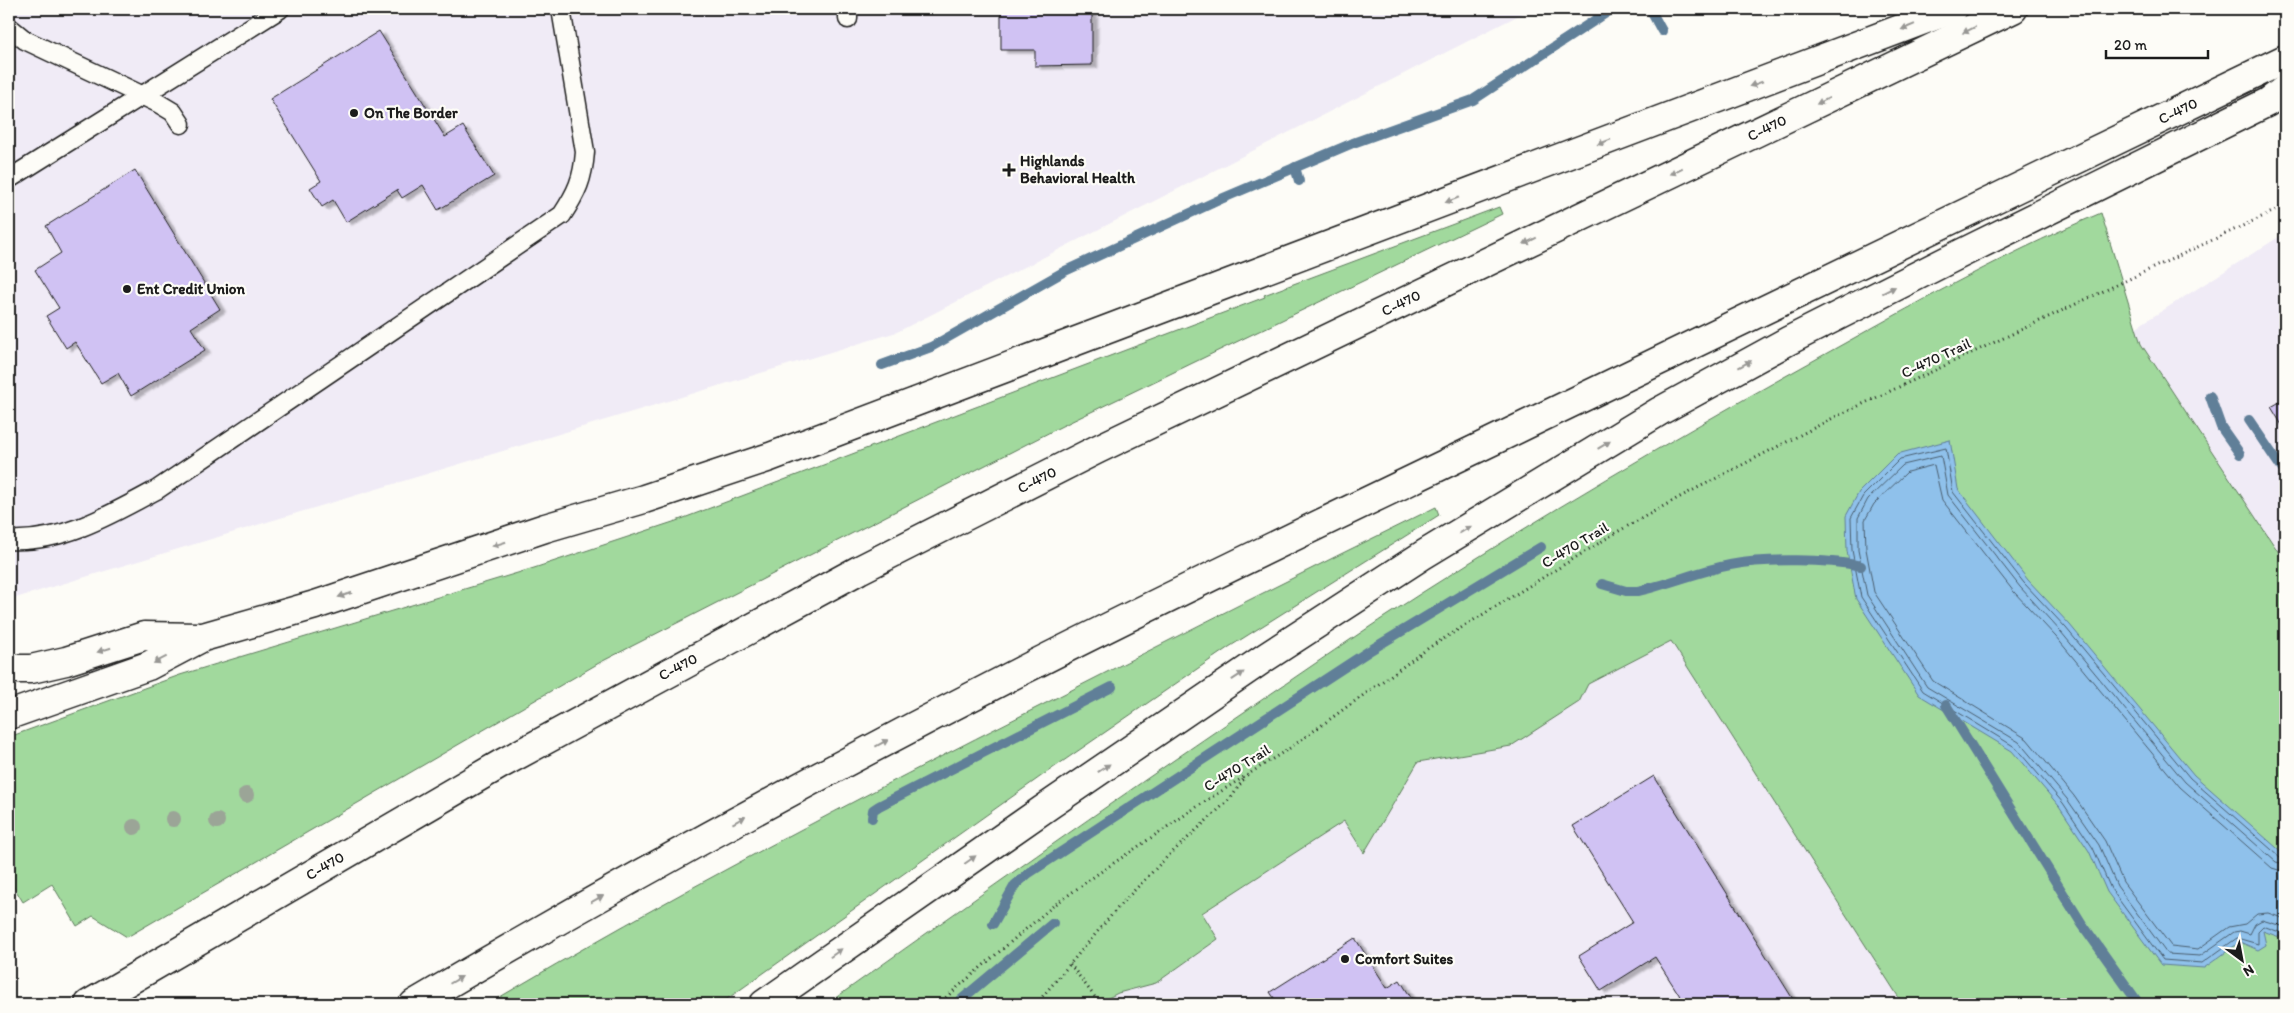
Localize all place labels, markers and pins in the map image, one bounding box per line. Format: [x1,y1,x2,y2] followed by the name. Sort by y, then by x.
[364,104,458,122] place label: On The Border
[348,107,360,119] marker: On The Border
[1020,152,1136,187] place label: Highlands Behavioral Health
[1002,163,1016,177] marker: Highlands Behavioral Health
[137,280,245,298] place label: Ent Credit Union
[121,283,133,295] marker: Ent Credit Union
[1355,950,1454,968] place label: Comfort Suites
[1339,953,1351,965] marker: Comfort Suites

